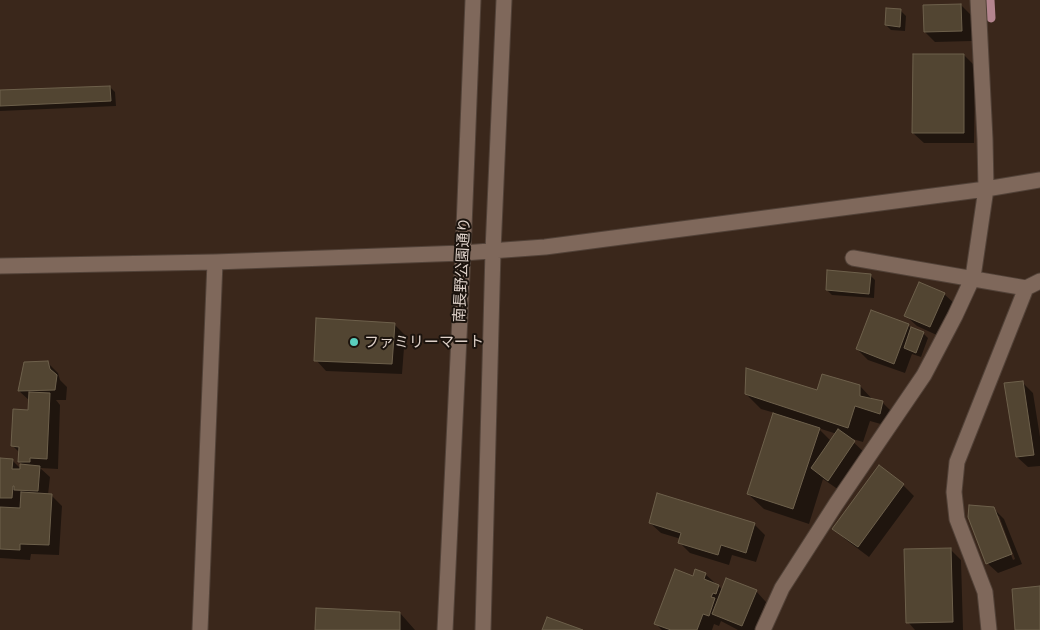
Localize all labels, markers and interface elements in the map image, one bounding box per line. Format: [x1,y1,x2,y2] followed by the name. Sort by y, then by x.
[450,217,474,323] street label: 南長野公園通り
[364,333,484,351] place label: ファミリーマート
[348,336,360,348] marker: ファミリーマート

